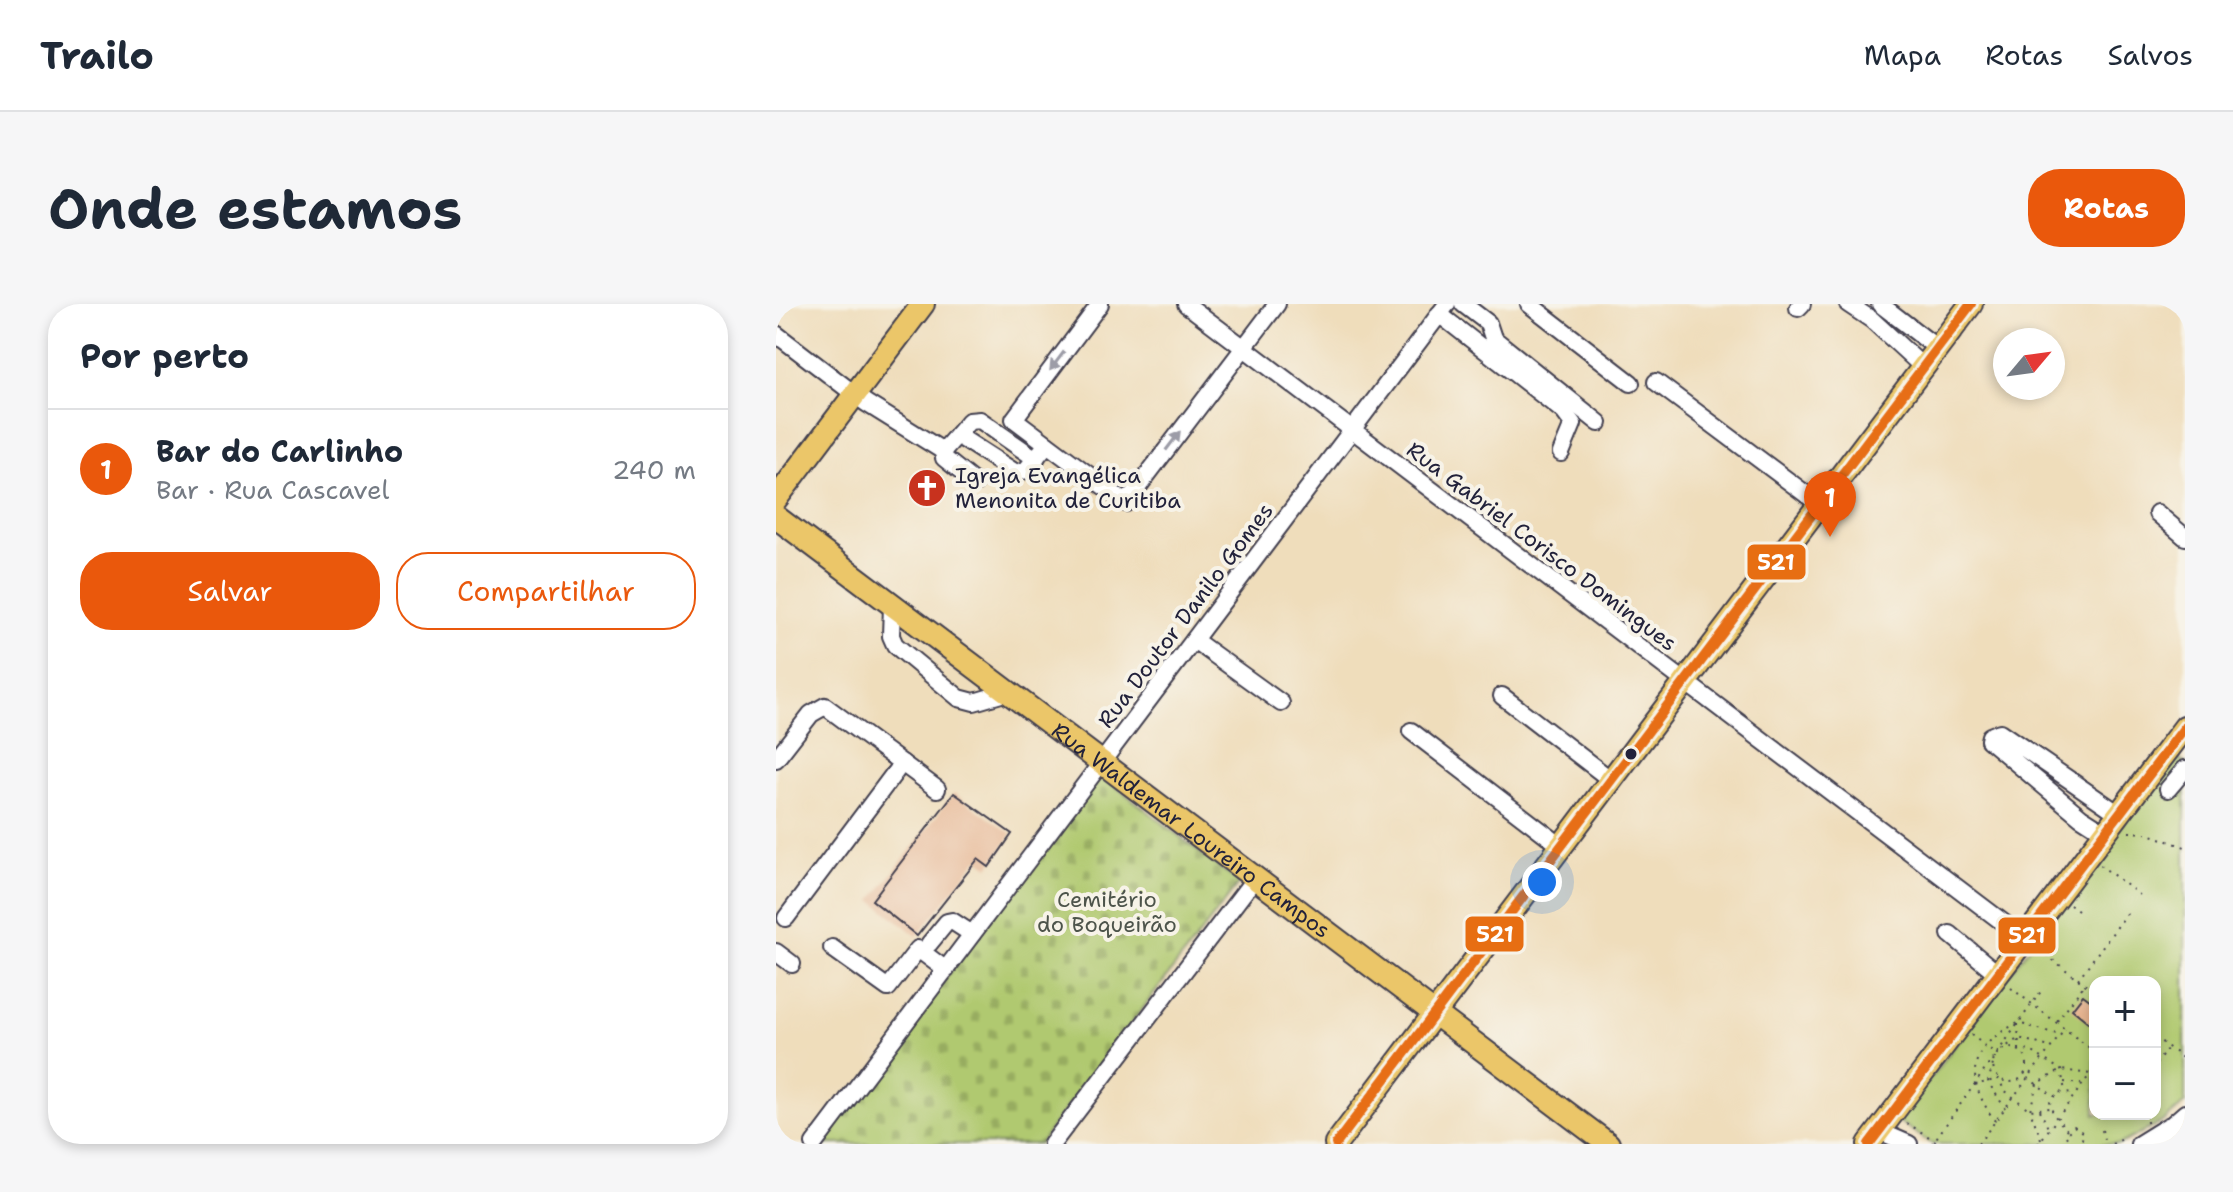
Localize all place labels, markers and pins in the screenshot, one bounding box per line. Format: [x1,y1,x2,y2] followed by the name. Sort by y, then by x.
[955,461,1181,515] place label: Igreja Evangélica Menonita de Curitiba
[906,467,948,509] church icon: Igreja Evangélica Menonita de Curitiba
[1804,471,1856,537] pin: 1
[1623,746,1639,762] unlabelled marker

